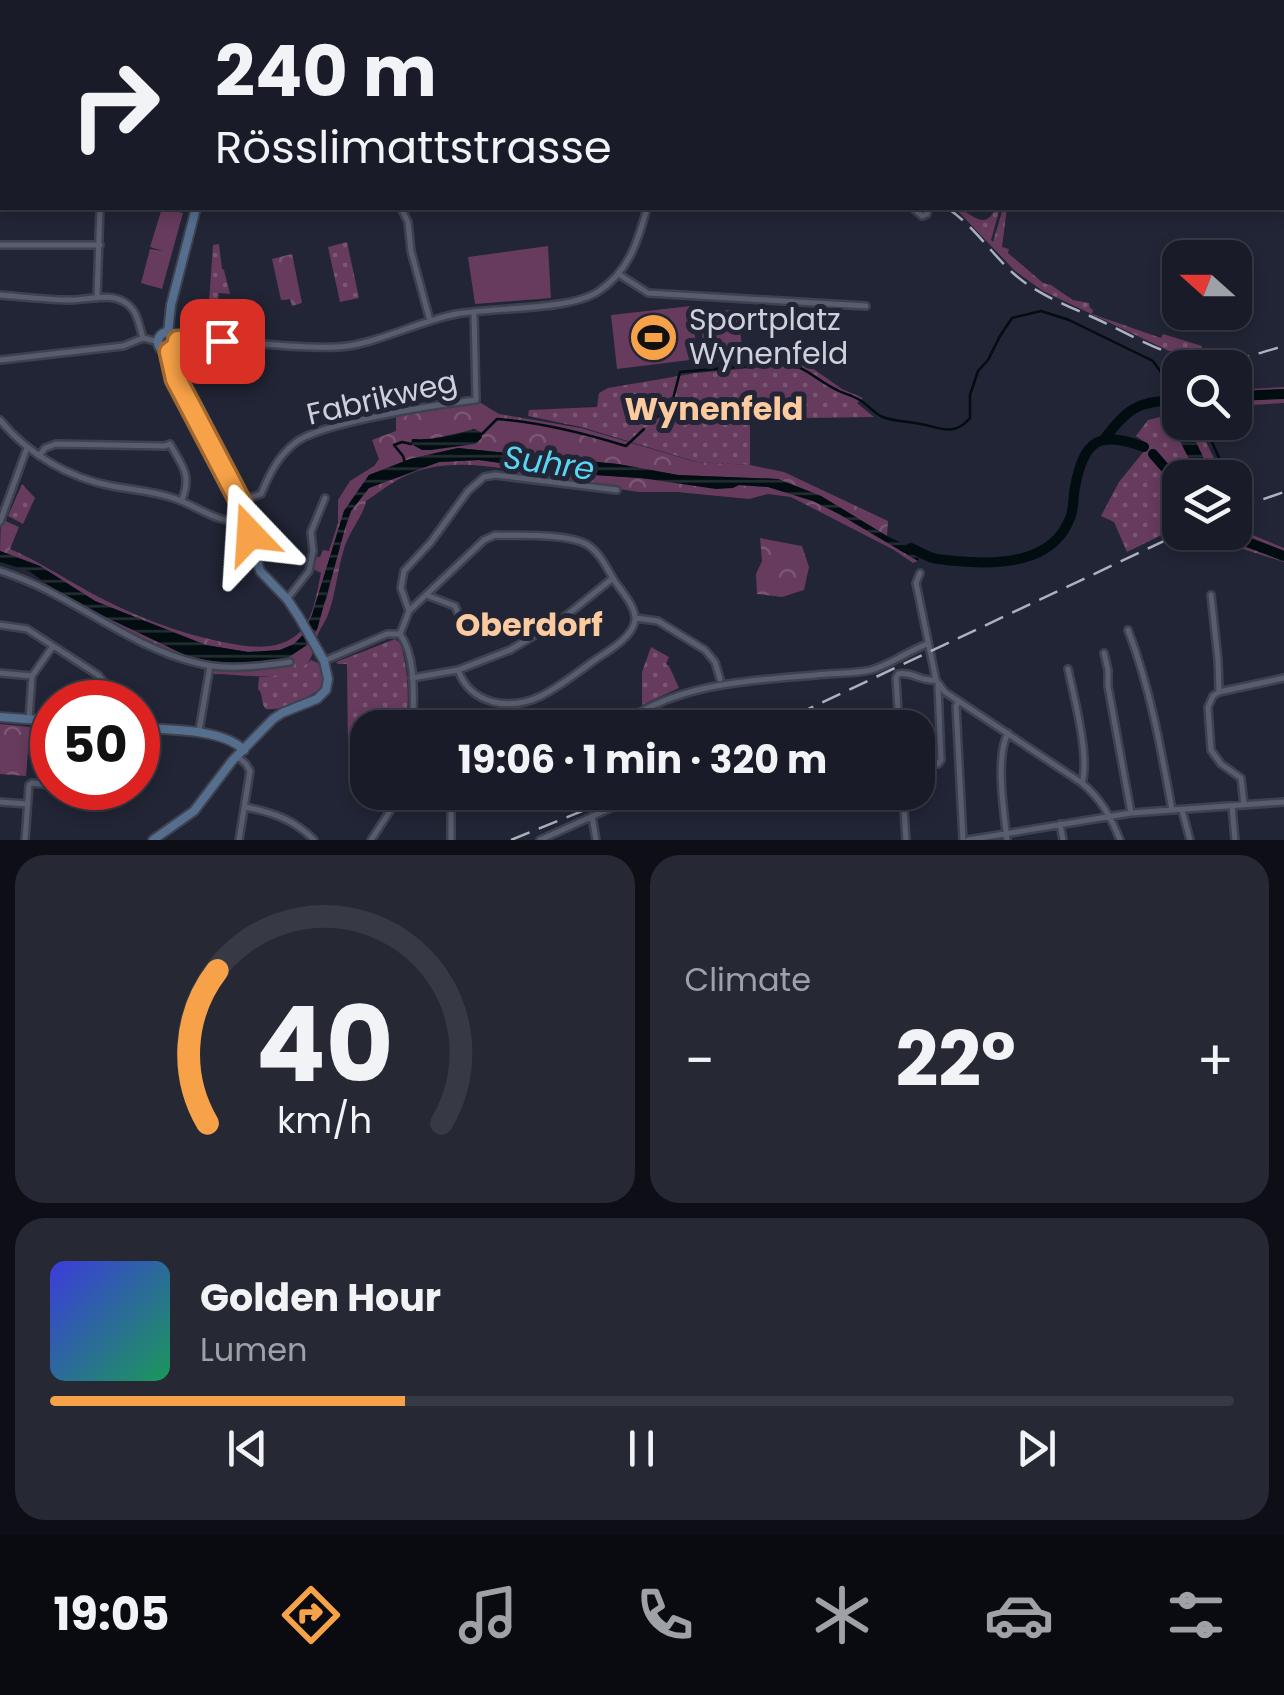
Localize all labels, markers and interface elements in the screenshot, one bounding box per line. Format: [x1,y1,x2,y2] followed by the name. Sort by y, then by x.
[215,22,437,121] text: 240 m
[50,40,180,170] icon: right
[215,116,612,179] text: Rösslimattstrasse
[1162,240,1252,330] north arrow
[1162,240,1252,550] map controls
[689,298,848,375] place label: Sportplatz Wynenfeld
[180,299,265,384] pin
[628,311,680,363] sports icon: Sportplatz Wynenfeld
[195,314,250,369] icon: arrive
[1162,350,1252,440] button: search
[302,359,461,436] street label: Fabrikweg
[624,386,804,431] district label: Wynenfeld
[501,434,597,491] water label: Suhre
[1162,460,1252,550] button: layers
[198,482,302,586] position arrow
[455,602,603,647] district label: Oberdorf
[30,680,160,810] speed limit sign: 50
[458,733,827,786] text: 19:06 · 1 min · 320 m
[685,957,811,1002] text: Climate
[256,972,394,1117] text: 40
[895,1007,1016,1112] text: 22°
[685,1022,715,1099] text: −
[1196,1022,1234,1099] text: +
[277,1095,372,1146] text: km/h
[200,1271,441,1324] text: Golden Hour
[200,1327,308,1372] text: Lumen
[220,1421,275,1476] icon: previous
[614,1421,669,1476] icon: pause
[1009,1421,1064,1476] icon: next
[276,1580,346,1650] icon: directions
[453,1580,523,1650] icon: music
[630,1580,700,1650] icon: phone
[807,1580,877,1650] icon: climate
[984,1580,1054,1650] icon: car
[1161,1580,1231,1650] icon: filters
[53,1583,169,1646] text: 19:05

